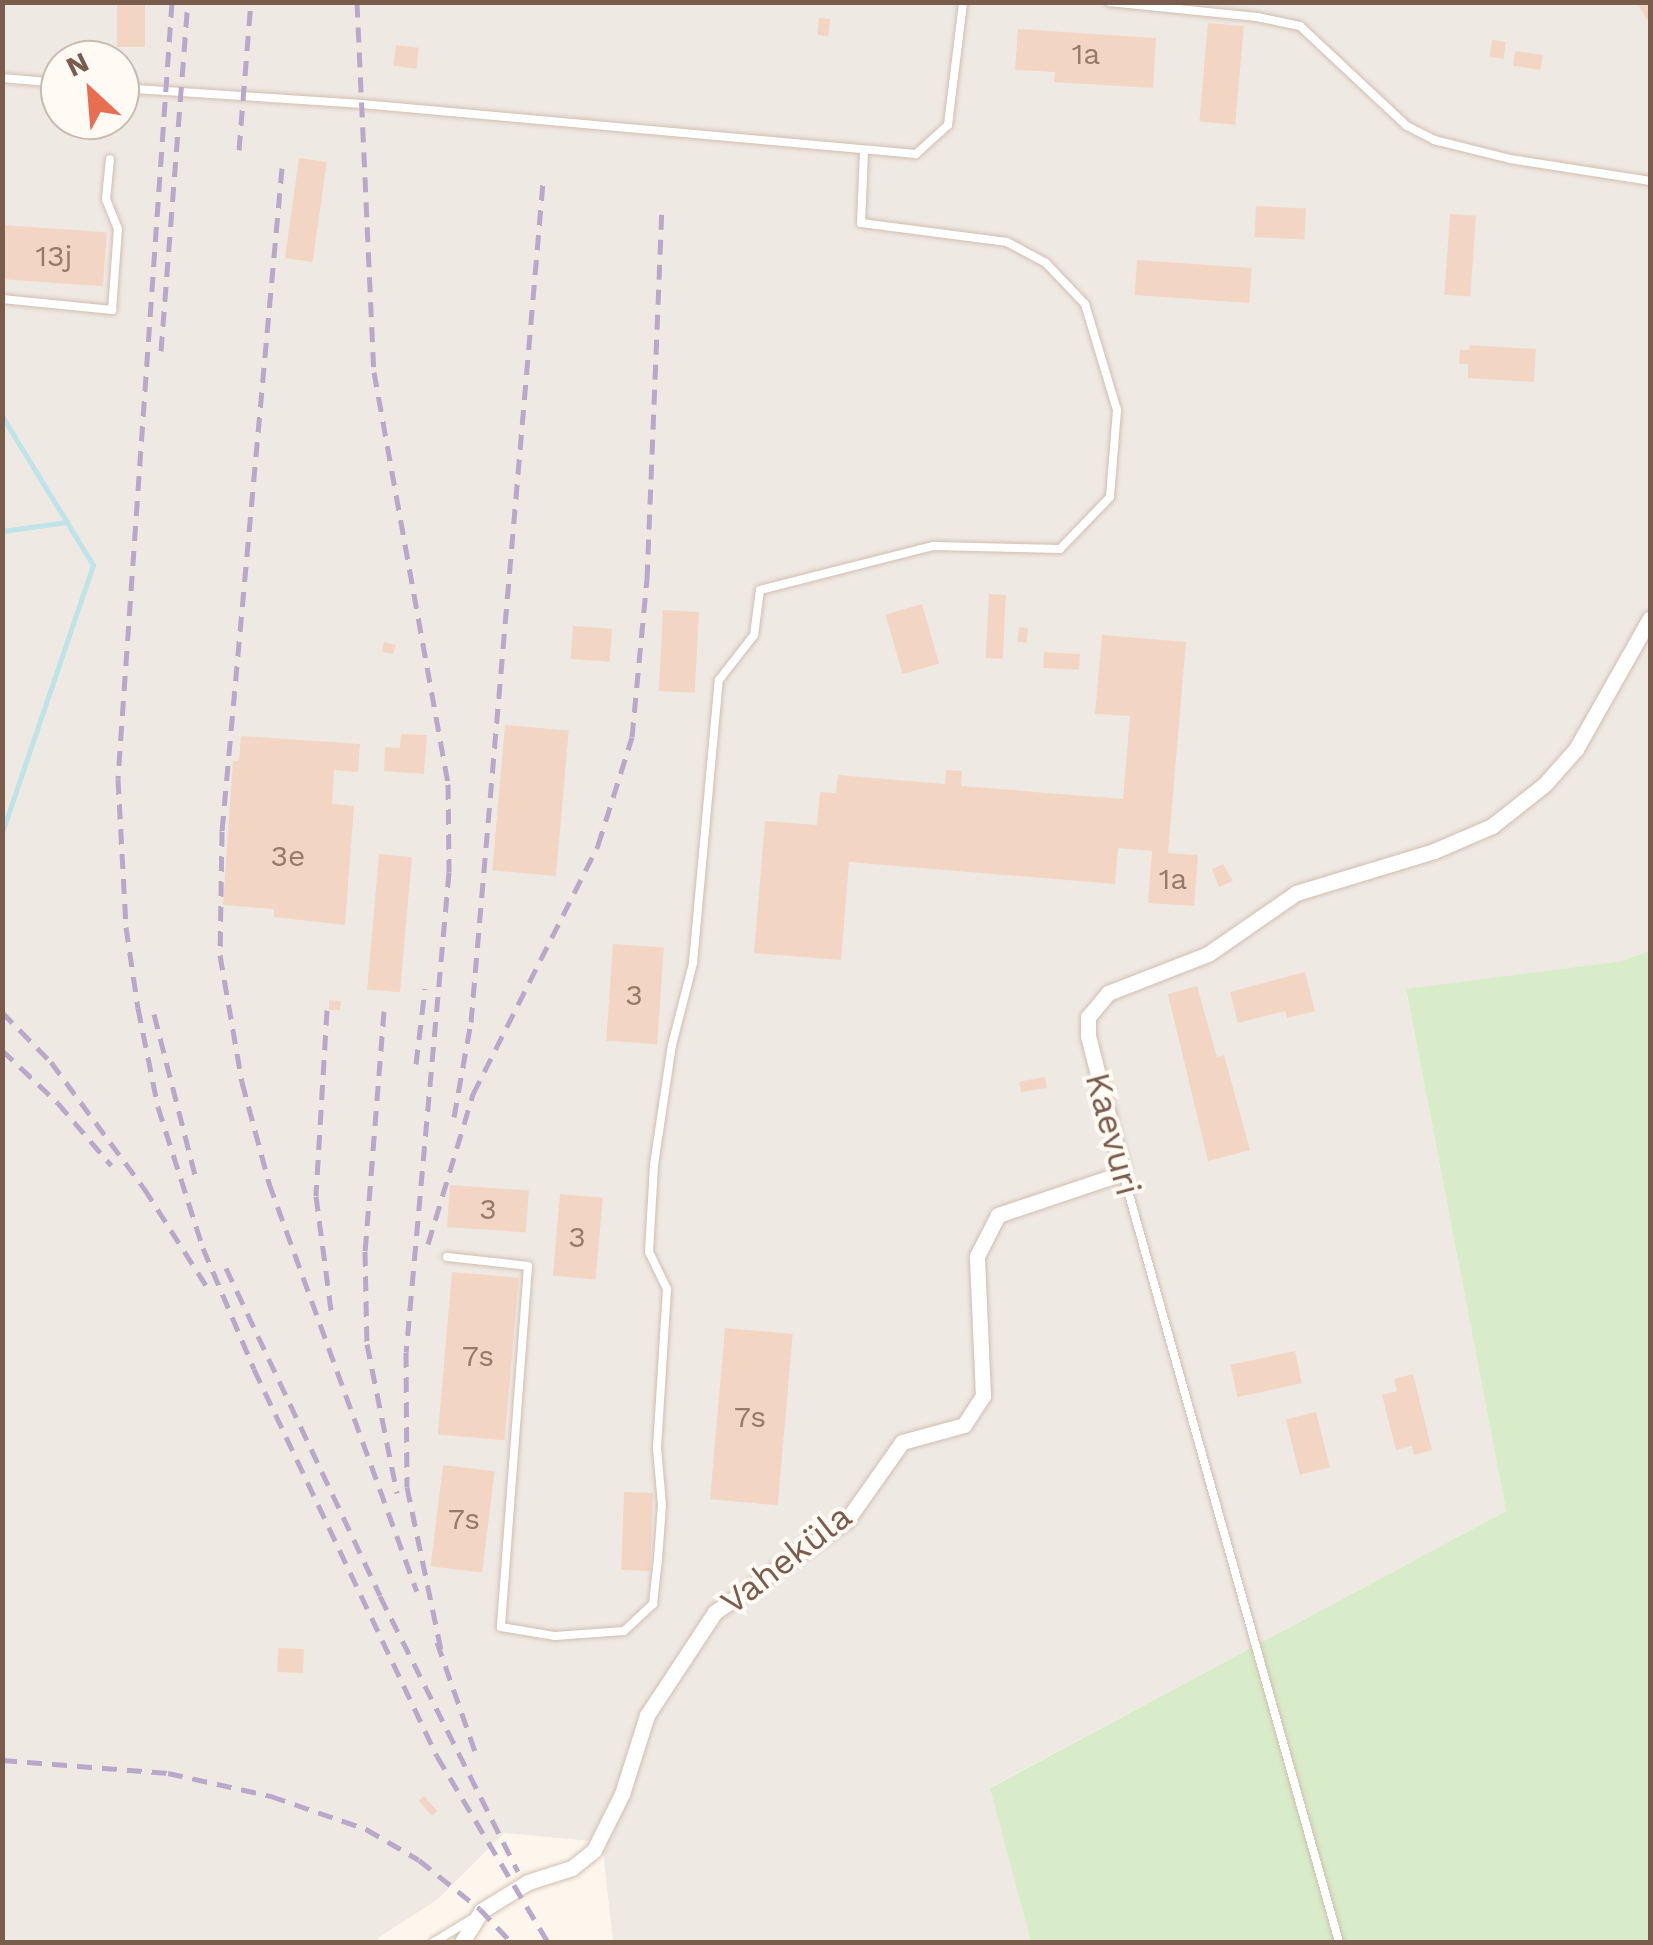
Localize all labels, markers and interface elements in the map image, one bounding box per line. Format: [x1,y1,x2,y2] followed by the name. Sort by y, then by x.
[1072,36,1100,72] house number: 1a
[40,40,140,140] north arrow
[61,45,94,84] text: N
[35,238,73,274] house number: 13j
[271,838,305,874] house number: 3e
[1159,861,1187,897] house number: 1a
[625,977,643,1013] house number: 3
[1076,1068,1150,1200] street label: Kaevuri
[479,1191,497,1227] house number: 3
[568,1219,586,1255] house number: 3
[462,1338,494,1374] house number: 7s
[734,1399,766,1435] house number: 7s
[712,1495,860,1623] street label: Vaheküla
[448,1501,480,1537] house number: 7s

